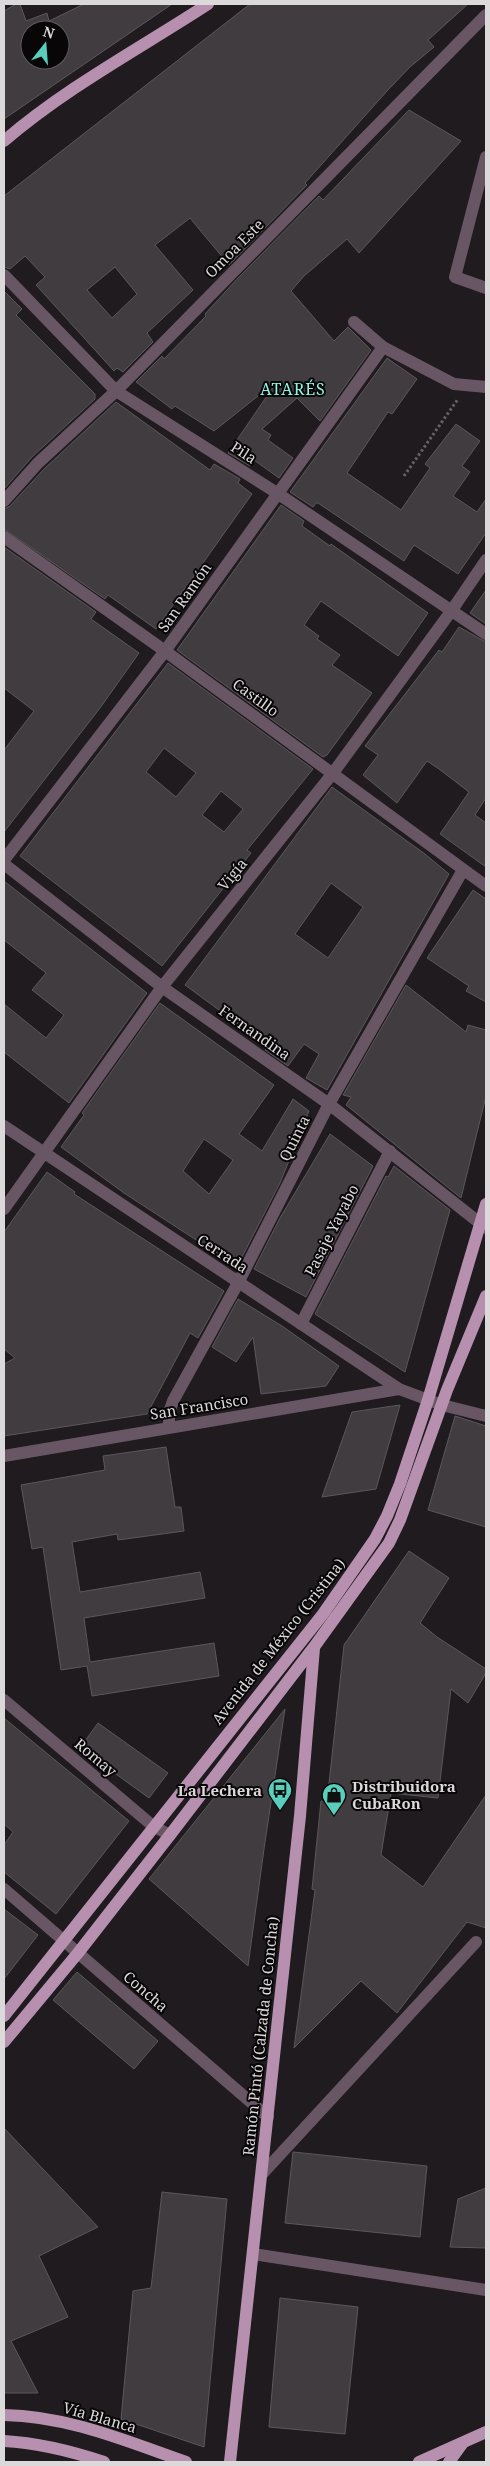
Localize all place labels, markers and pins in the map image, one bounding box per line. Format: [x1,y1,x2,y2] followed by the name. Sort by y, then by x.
[352,1776,456,1813] place label: Distribuidora CubaRon
[267,1777,293,1811] bus stop icon: La Lechera
[178,1780,262,1800] place label: La Lechera
[321,1782,347,1816] shop icon: Distribuidora CubaRon

